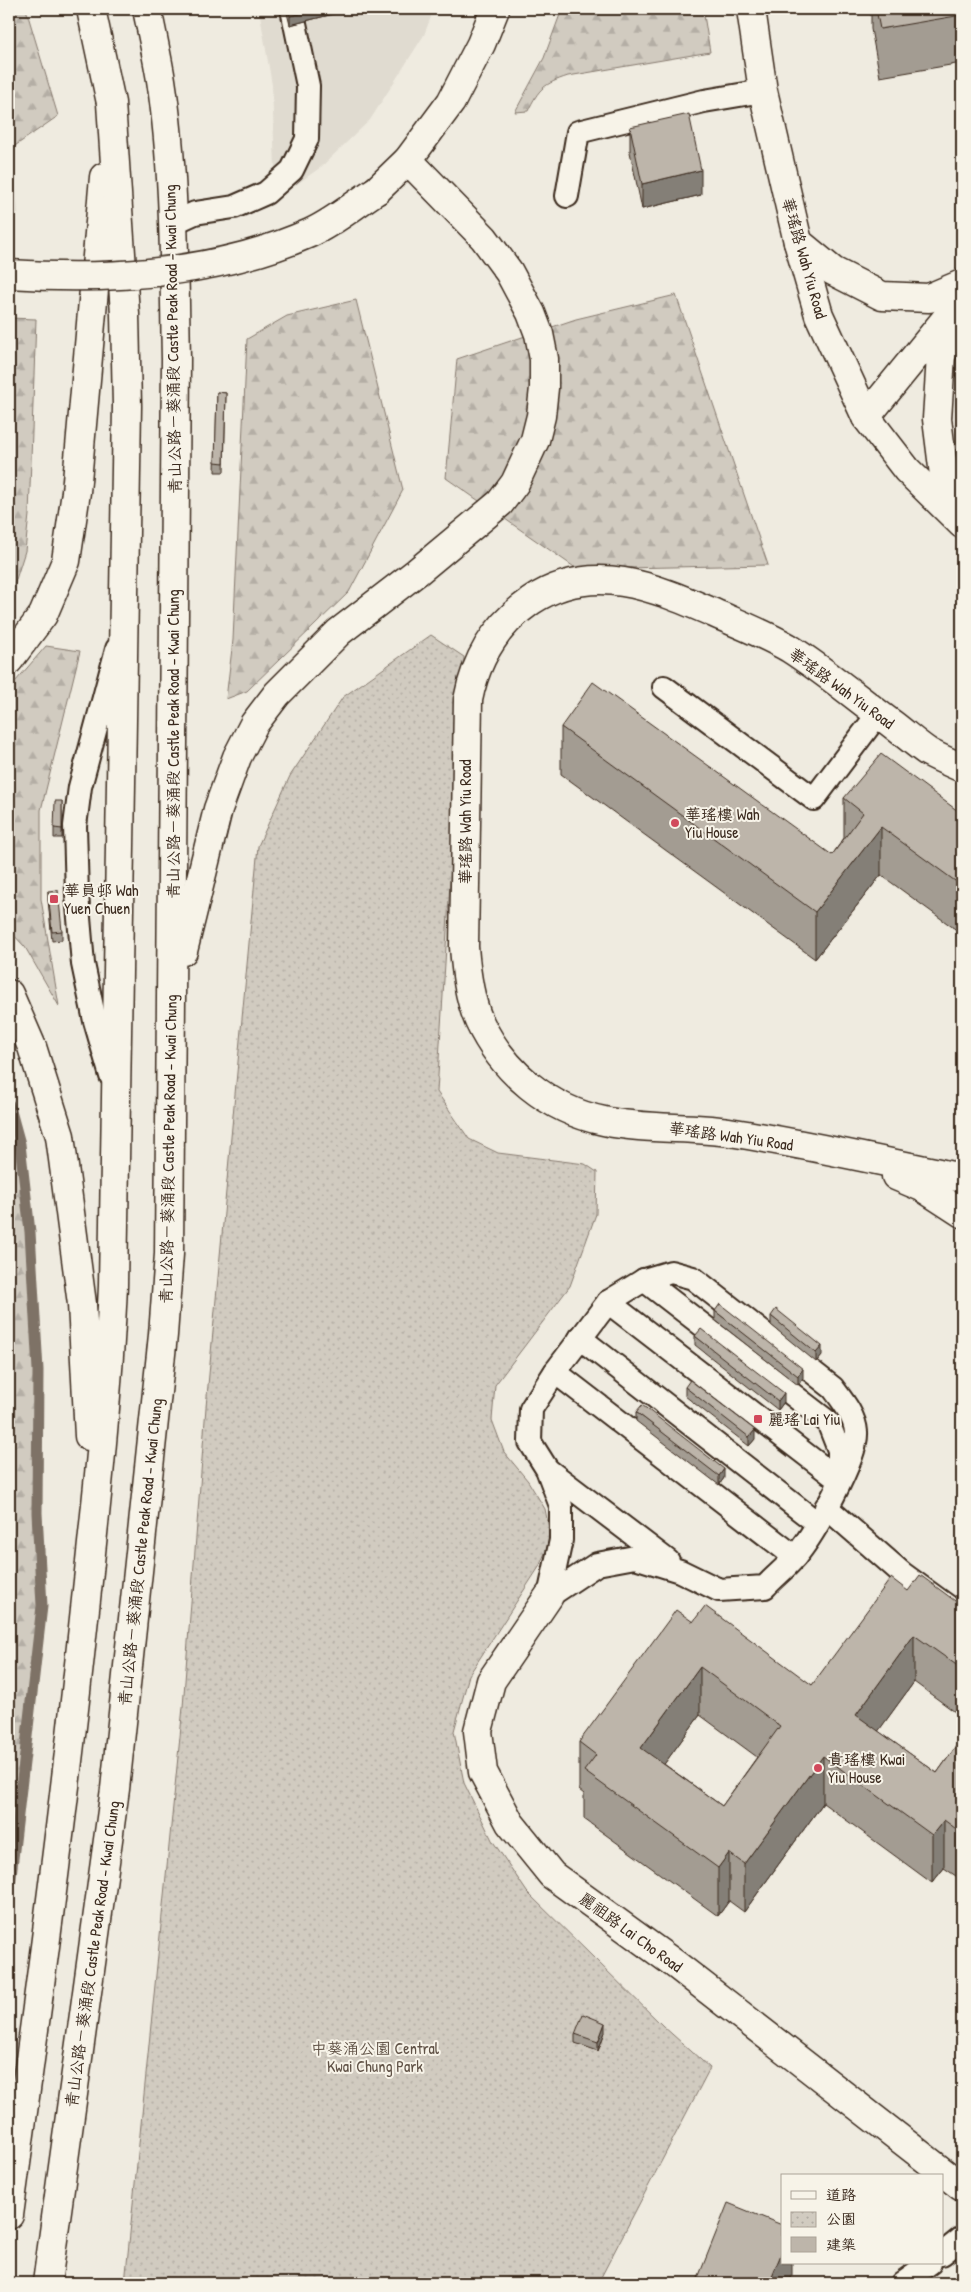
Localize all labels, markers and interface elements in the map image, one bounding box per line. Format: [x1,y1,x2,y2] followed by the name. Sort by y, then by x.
[158,184,186,494] street label: 青山公路－葵涌段 Castle Peak Road – Kwai Chung
[777,195,833,321] street label: 華瑤路 Wah Yiu Road
[162,589,184,899] street label: 青山公路－葵涌段 Castle Peak Road – Kwai Chung
[785,642,899,734] street label: 華瑤路 Wah Yiu Road
[454,759,476,885] street label: 華瑤路 Wah Yiu Road
[685,803,760,843] place label: 華瑤樓 Wah Yiu House
[669,817,681,829] marker: 華瑤樓 Wah Yiu House
[64,879,139,919] place label: 華員邨 Wah Yuen Chuen
[48,893,60,905] marker: 華員邨 Wah Yuen Chuen
[154,994,182,1304] street label: 青山公路－葵涌段 Castle Peak Road – Kwai Chung
[667,1116,795,1156] street label: 華瑤路 Wah Yiu Road
[113,1397,167,1707] street label: 青山公路－葵涌段 Castle Peak Road – Kwai Chung
[768,1408,841,1430] place label: 麗瑤 Lai Yiu
[752,1413,764,1425] marker: 麗瑤 Lai Yiu
[828,1748,905,1788] place label: 貴瑤樓 Kwai Yiu House
[812,1762,824,1774] marker: 貴瑤樓 Kwai Yiu House
[60,1799,124,2109] street label: 青山公路－葵涌段 Castle Peak Road – Kwai Chung
[575,1887,687,1977] street label: 麗祖路 Lai Cho Road
[311,2037,440,2077] park label: 中葵涌公園 Central Kwai Chung Park
[781,2174,944,2264] legend
[826,2184,856,2205] text: 道路
[826,2208,856,2229] text: 公園
[826,2234,856,2255] text: 建築

